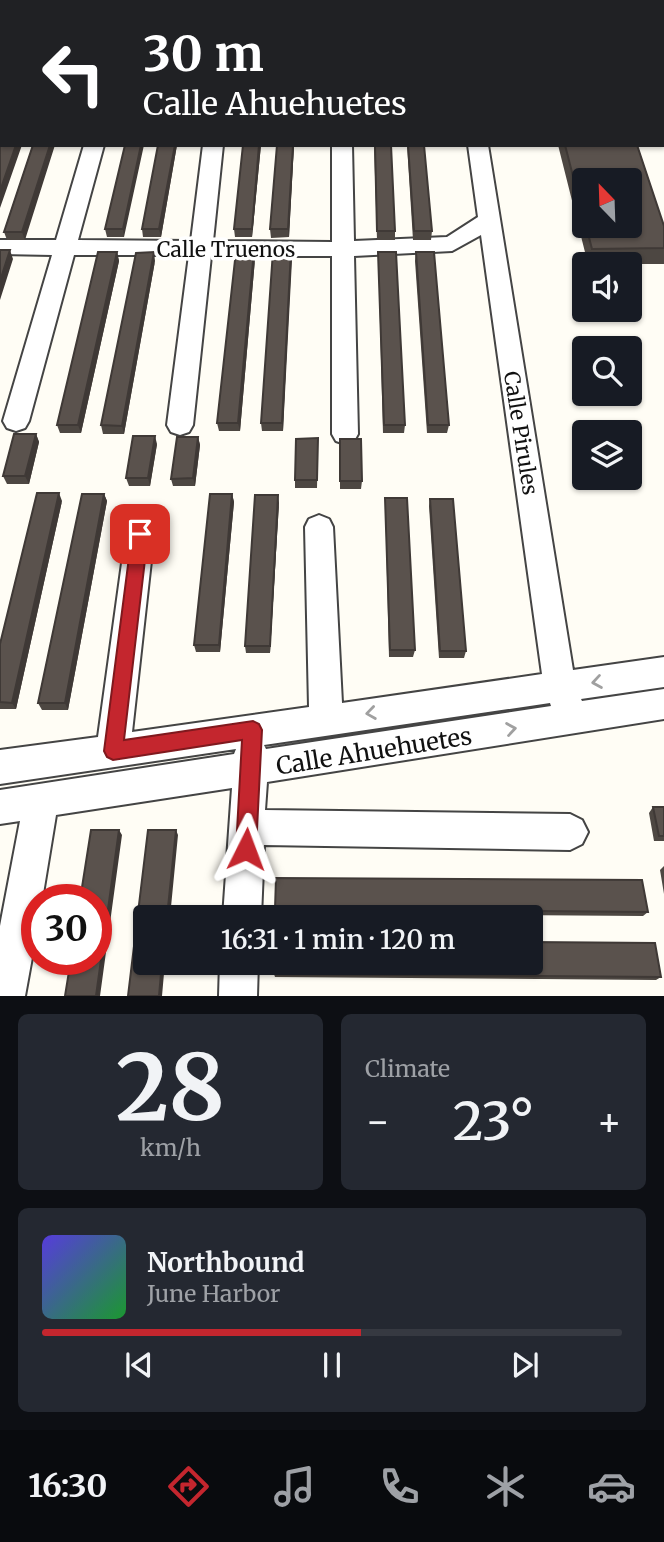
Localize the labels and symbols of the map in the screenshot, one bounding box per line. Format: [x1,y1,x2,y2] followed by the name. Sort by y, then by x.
[572,168,642,238] north arrow
[157,236,295,263] street label: Calle Truenos
[498,369,544,497] street label: Calle Pirules
[110,504,170,564] pin
[591,674,602,689] one-way arrow
[365,705,377,720] one-way arrow
[274,720,474,782] street label: Calle Ahuehuetes
[505,722,517,737] one-way arrow
[209,812,283,886] position arrow
[21,884,112,975] speed limit sign: 30

